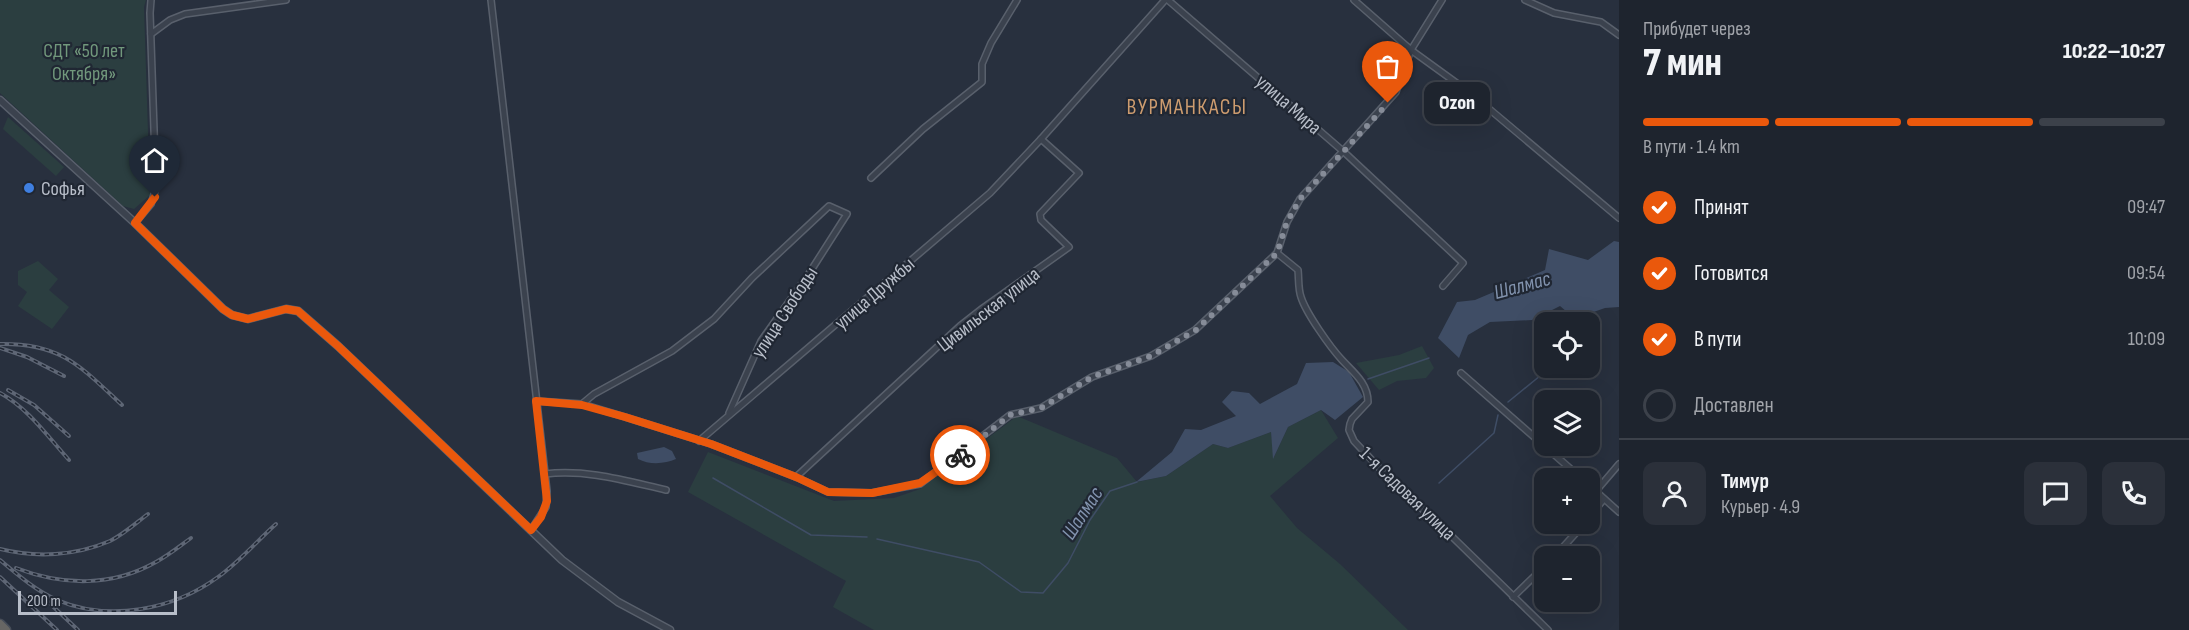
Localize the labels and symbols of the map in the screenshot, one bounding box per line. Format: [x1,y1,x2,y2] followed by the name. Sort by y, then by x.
[43,39,125,86] park label: СДТ «50 лет Октября»
[1362,41,1413,103] pin
[1251,70,1326,140] street label: улица Мира
[1424,82,1490,124] callout: Ozon
[1127,94,1247,121] district label: ВУРМАНКАСЫ
[129,135,180,197] pin
[41,177,85,201] place label: Софья
[22,181,36,195] marker: Софья
[830,252,920,335] street label: улица Дружбы
[746,262,823,363] street label: улица Свободы
[933,262,1045,357] street label: Цивильская улица
[1491,266,1554,305] water label: Шалмас
[930,425,990,485] courier
[1354,442,1461,546] street label: 1-я Садовая улица
[1056,482,1109,544] water label: Шалмас
[18,588,177,616] scale bar

